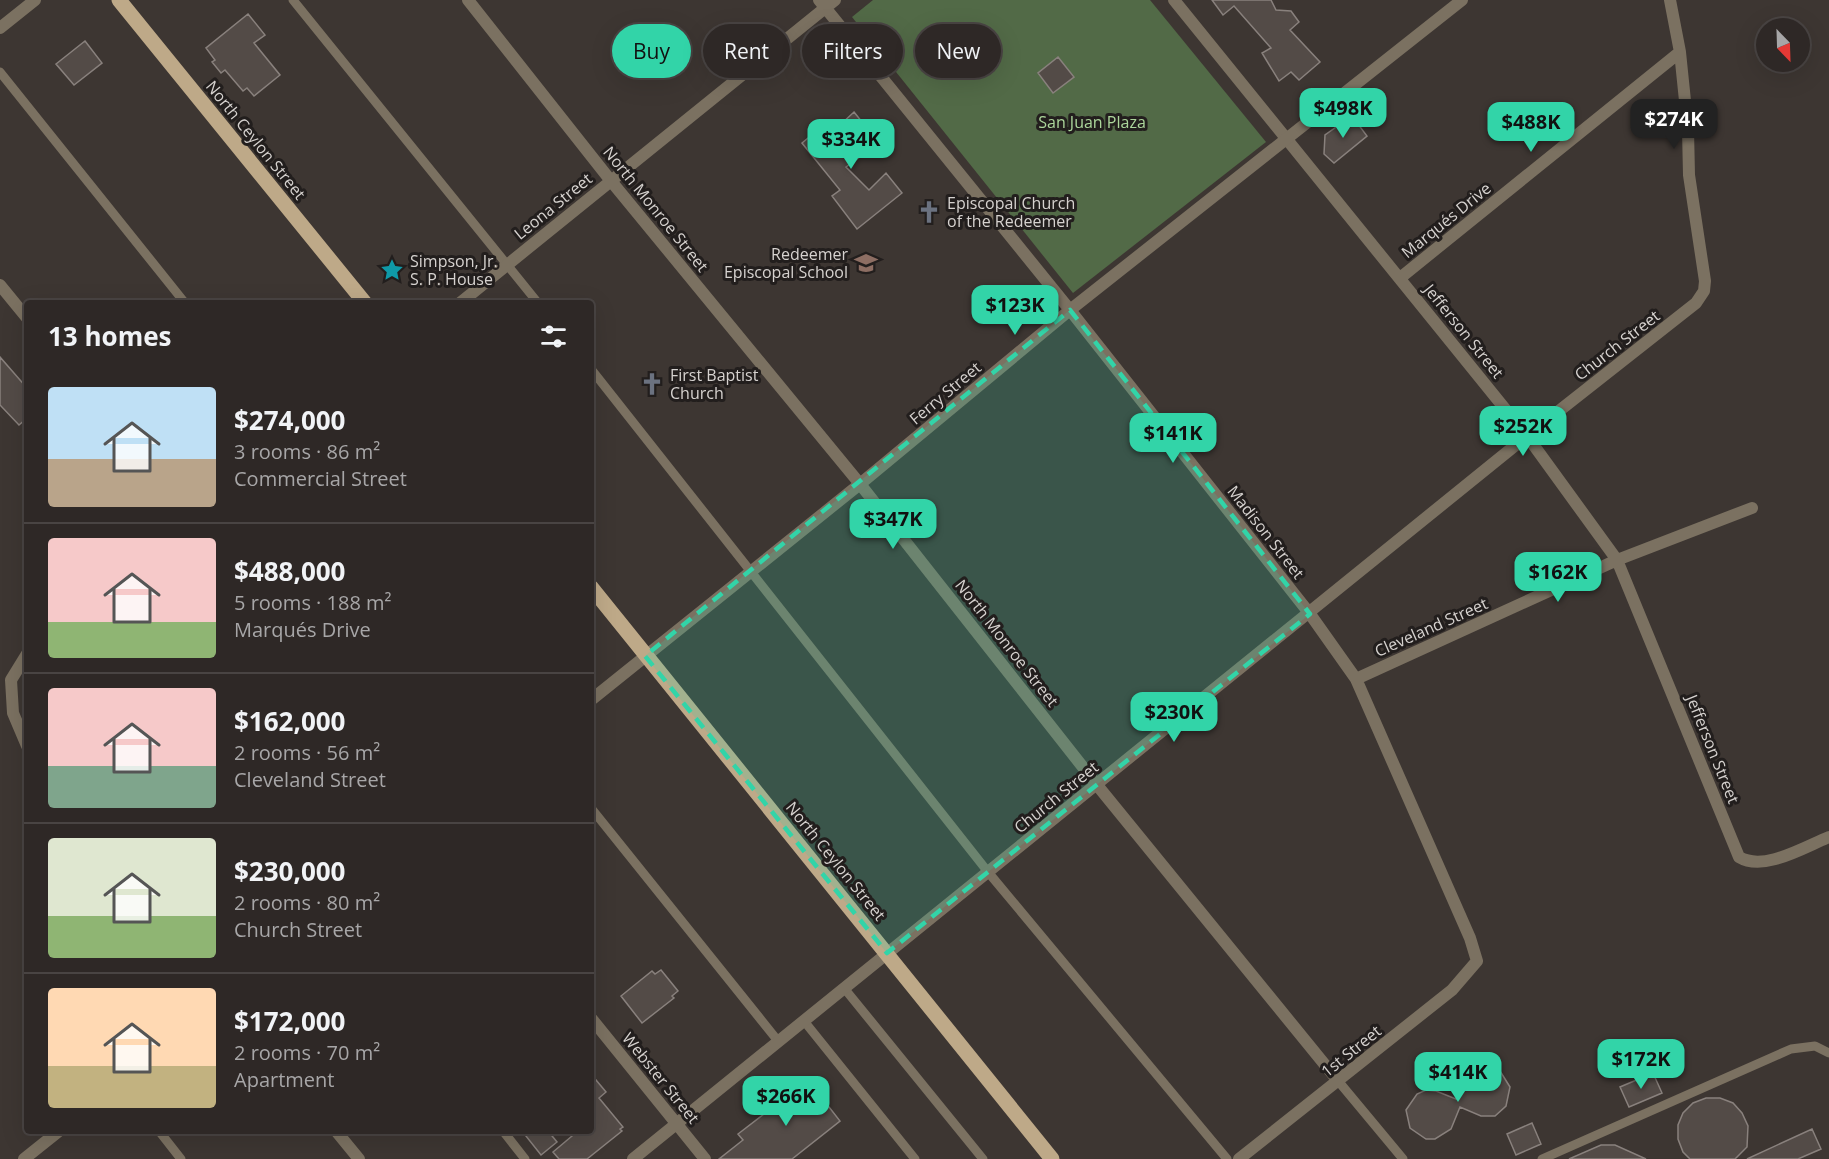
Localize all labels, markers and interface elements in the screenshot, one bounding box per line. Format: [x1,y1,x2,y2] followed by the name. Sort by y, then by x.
[1756,18,1810,72] north arrow
[1756,18,1810,72] map controls
[612,24,691,78] chip: Buy
[703,24,790,78] chip: Rent
[802,24,903,78] chip: Filters
[915,24,1001,78] chip: New
[201,76,311,204] street label: North Ceylon Street
[1301,88,1385,139] pin: $498K
[1313,94,1373,121] text: $498K
[1632,99,1716,150] pin: $274K
[1489,102,1573,153] pin: $488K
[1644,105,1704,132] text: $274K
[1501,108,1561,135] text: $488K
[1038,111,1146,133] park label: San Juan Plaza
[809,119,893,170] pin: $334K
[821,125,881,152] text: $334K
[598,142,714,277] street label: North Monroe Street
[509,168,597,244] street label: Leona Street
[1397,177,1495,263] street label: Marqués Drive
[947,192,1075,232] place label: Episcopal Church of the Redeemer
[916,199,942,225] church icon: Episcopal Church of the Redeemer
[724,243,848,283] place label: Redeemer Episcopal School
[410,250,498,290] place label: Simpson, Jr. S. P. House
[853,250,879,276] school or university icon: Redeemer Episcopal School
[379,257,405,283] place icon: Simpson, Jr. S. P. House
[1418,278,1509,383] street label: Jefferson Street
[973,285,1057,336] pin: $123K
[985,291,1045,318] text: $123K
[1570,305,1664,385] street label: Church Street
[48,318,172,354] text: 13 homes
[537,320,570,353] icon: filters
[905,356,986,429] street label: Ferry Street
[670,364,759,404] place label: First Baptist Church
[639,371,665,397] church icon: First Baptist Church
[234,402,345,438] text: $274,000
[1481,406,1565,457] pin: $252K
[96,411,168,483] icon: home
[1493,412,1553,439] text: $252K
[1131,413,1215,464] pin: $141K
[1143,419,1203,446] text: $141K
[234,438,380,465] text: 3 rooms · 86 m²
[234,465,407,492] text: Commercial Street
[1223,481,1310,584] street label: Madison Street
[851,499,935,550] pin: $347K
[863,505,923,532] text: $347K
[1516,552,1600,603] pin: $162K
[234,553,345,589] text: $488,000
[1528,558,1588,585] text: $162K
[96,562,168,634] icon: home
[950,575,1064,711] street label: North Monroe Street
[234,589,392,616] text: 5 rooms · 188 m²
[1371,592,1491,662] street label: Cleveland Street
[234,616,371,643] text: Marqués Drive
[1680,689,1745,807] street label: Jefferson Street
[1132,692,1216,743] pin: $230K
[1144,698,1204,725] text: $230K
[234,703,345,739] text: $162,000
[96,712,168,784] icon: home
[234,739,380,766] text: 2 rooms · 56 m²
[1009,756,1103,838] street label: Church Street
[234,766,386,793] text: Cleveland Street
[781,797,891,925] street label: North Ceylon Street
[234,853,345,889] text: $230,000
[96,862,168,934] icon: home
[234,889,380,916] text: 2 rooms · 80 m²
[234,916,362,943] text: Church Street
[234,1003,345,1039] text: $172,000
[96,1012,168,1084] icon: home
[1316,1020,1386,1082] street label: 1st Street
[617,1028,705,1128] street label: Webster Street
[234,1039,380,1066] text: 2 rooms · 70 m²
[1599,1039,1683,1090] pin: $172K
[1611,1045,1671,1072] text: $172K
[1416,1052,1500,1103] pin: $414K
[1428,1058,1488,1085] text: $414K
[234,1066,334,1093] text: Apartment
[744,1076,828,1127] pin: $266K
[756,1082,816,1109] text: $266K

